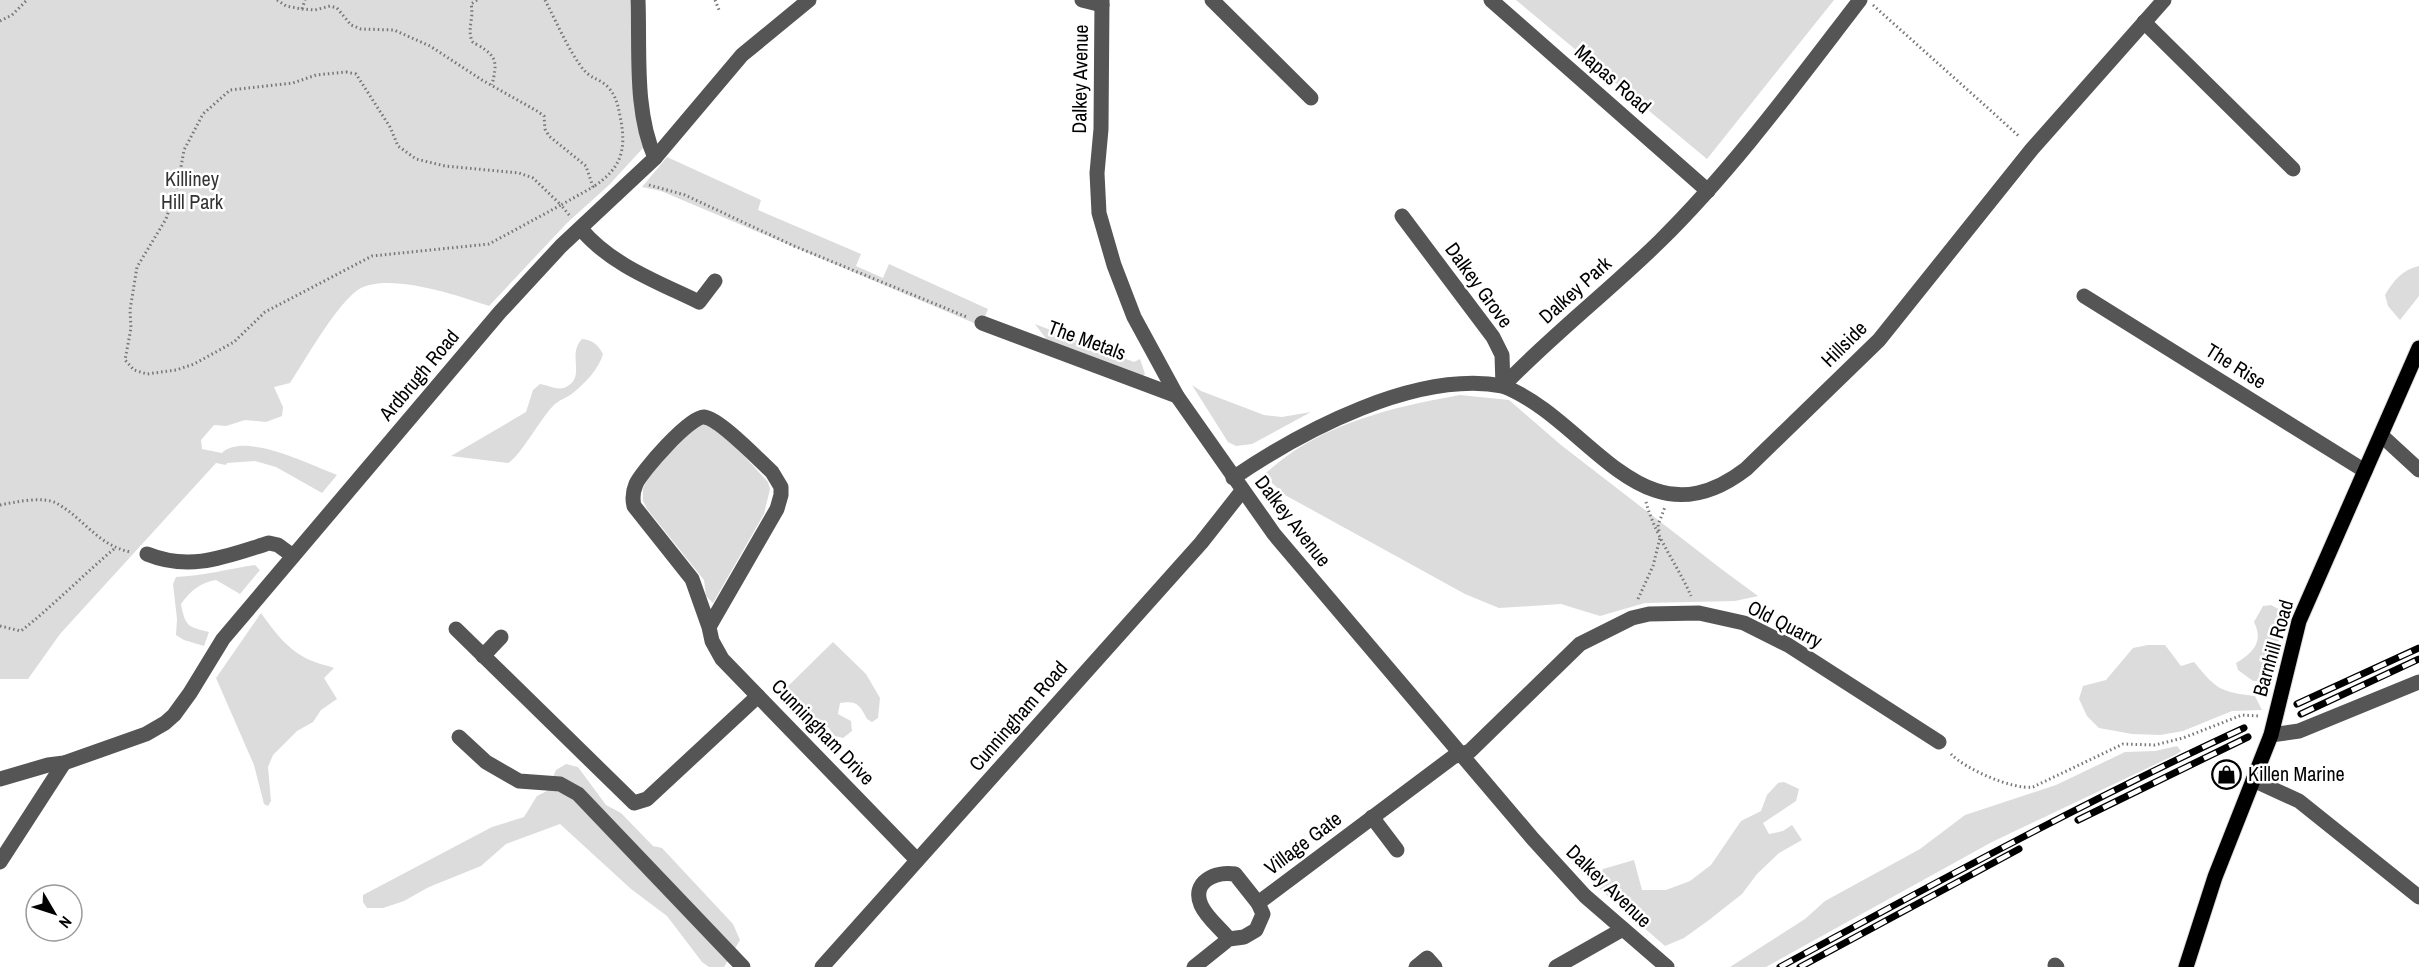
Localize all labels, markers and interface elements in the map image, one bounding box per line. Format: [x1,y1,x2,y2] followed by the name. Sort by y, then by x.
[1065,24,1094,134] street label: Dalkey Avenue
[1569,38,1657,119] street label: Mapas Road
[161,165,224,215] park label: Killiney Hill Park
[1439,237,1520,333] street label: Dalkey Grove
[1533,249,1617,329] street label: Dalkey Park
[1044,313,1130,366] street label: The Metals
[1815,315,1873,373] street label: Hillside
[372,323,465,427] street label: Ardbrugh Road
[2201,336,2272,395] street label: The Rise
[1249,469,1338,572] street label: Dalkey Avenue
[1743,593,1828,654] street label: Old Quarry
[2246,596,2299,699] street label: Barnhill Road
[962,655,1073,776] street label: Cunningham Road
[766,673,881,791] street label: Cunningham Drive
[2211,758,2243,790] shop icon: Killen Marine
[2248,760,2345,787] place label: Killen Marine
[1259,805,1347,880] street label: Village Gate
[1561,838,1658,933] street label: Dalkey Avenue
[24,883,84,943] north arrow
[54,912,77,933] text: N

